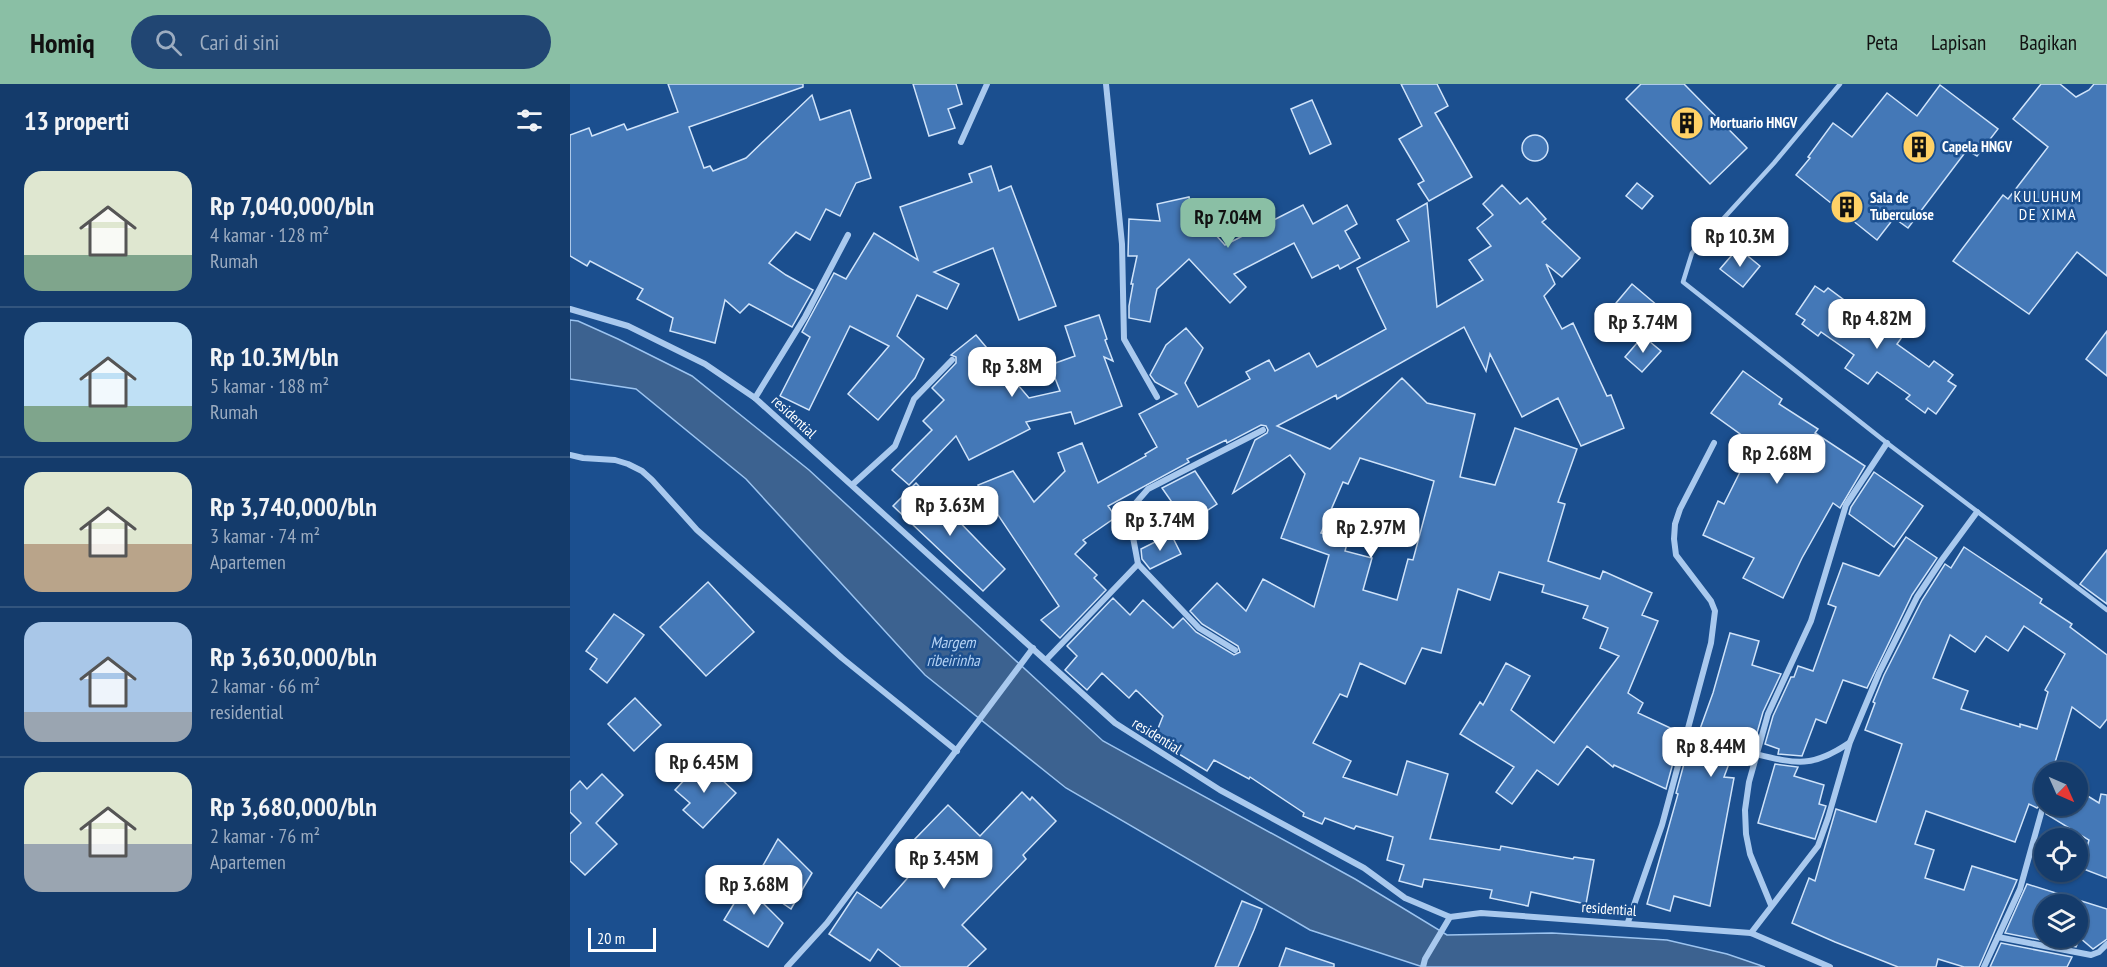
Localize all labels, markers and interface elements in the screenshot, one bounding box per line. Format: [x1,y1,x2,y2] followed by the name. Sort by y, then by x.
[131,15,551,69] search box
[30,24,95,61] text: Homiq
[152,26,185,59] icon: search
[200,28,279,56] text: Cari di sini
[1866,29,1898,56] text: Peta
[1931,29,1986,56] text: Lapisan
[2019,29,2077,56] text: Bagikan
[24,104,129,137] text: 13 properti
[513,104,546,137] icon: filters
[1669,105,1705,141] building icon: Mortuario HNGV
[1710,113,1798,132] place label: Mortuario HNGV
[1901,129,1937,165] building icon: Capela HNGV
[1942,137,2013,156] place label: Capela HNGV
[2014,186,2082,224] district label: KULUHUM DE XIMA
[1870,188,1934,224] place label: Sala de Tuberculose
[210,189,374,222] text: Rp 7,040,000/bln
[1829,189,1865,225] building icon: Sala de Tuberculose
[72,195,144,267] icon: home
[1166,198,1290,249] pin: Rp 7.04M
[1194,204,1262,230] text: Rp 7.04M
[1678,217,1802,268] pin: Rp 10.3M
[210,222,329,248] text: 4 kamar · 128 m²
[1705,223,1775,249] text: Rp 10.3M
[210,248,258,274] text: Rumah
[1815,299,1939,350] pin: Rp 4.82M
[1581,303,1705,354] pin: Rp 3.74M
[1842,305,1912,331] text: Rp 4.82M
[1608,309,1678,335] text: Rp 3.74M
[210,340,339,373] text: Rp 10.3M/bln
[72,346,144,418] icon: home
[957,347,1067,398] pin: Rp 3.8M
[982,353,1042,379] text: Rp 3.8M
[210,373,329,399] text: 5 kamar · 188 m²
[768,391,821,443] street label: residential
[210,399,258,425] text: Rumah
[1715,434,1839,485] pin: Rp 2.68M
[1742,440,1812,466] text: Rp 2.68M
[888,486,1012,537] pin: Rp 3.63M
[210,490,377,523] text: Rp 3,740,000/bln
[915,492,985,518] text: Rp 3.63M
[72,496,144,568] icon: home
[1098,501,1222,552] pin: Rp 3.74M
[1125,507,1195,533] text: Rp 3.74M
[1309,508,1433,559] pin: Rp 2.97M
[1336,514,1406,540] text: Rp 2.97M
[210,523,320,549] text: 3 kamar · 74 m²
[210,549,286,575] text: Apartemen
[926,632,981,670] water label: Margem ribeirinha
[210,640,377,673] text: Rp 3,630,000/bln
[72,646,144,718] icon: home
[210,673,320,699] text: 2 kamar · 66 m²
[210,699,283,725] text: residential
[1129,713,1186,758] street label: residential
[1649,727,1773,778] pin: Rp 8.44M
[1676,733,1746,759] text: Rp 8.44M
[642,743,766,794] pin: Rp 6.45M
[669,749,739,775] text: Rp 6.45M
[2034,762,2088,816] north arrow
[2034,762,2088,948] map controls
[210,790,377,823] text: Rp 3,680,000/bln
[72,796,144,868] icon: home
[210,823,320,849] text: 2 kamar · 76 m²
[2034,828,2088,882] button: locate
[882,839,1006,890] pin: Rp 3.45M
[909,845,979,871] text: Rp 3.45M
[210,849,286,875] text: Apartemen
[692,865,816,916] pin: Rp 3.68M
[719,871,789,897] text: Rp 3.68M
[2034,894,2088,948] button: layers
[1581,897,1638,920] street label: residential
[588,925,656,952] scale bar
[597,928,625,948] text: 20 m

